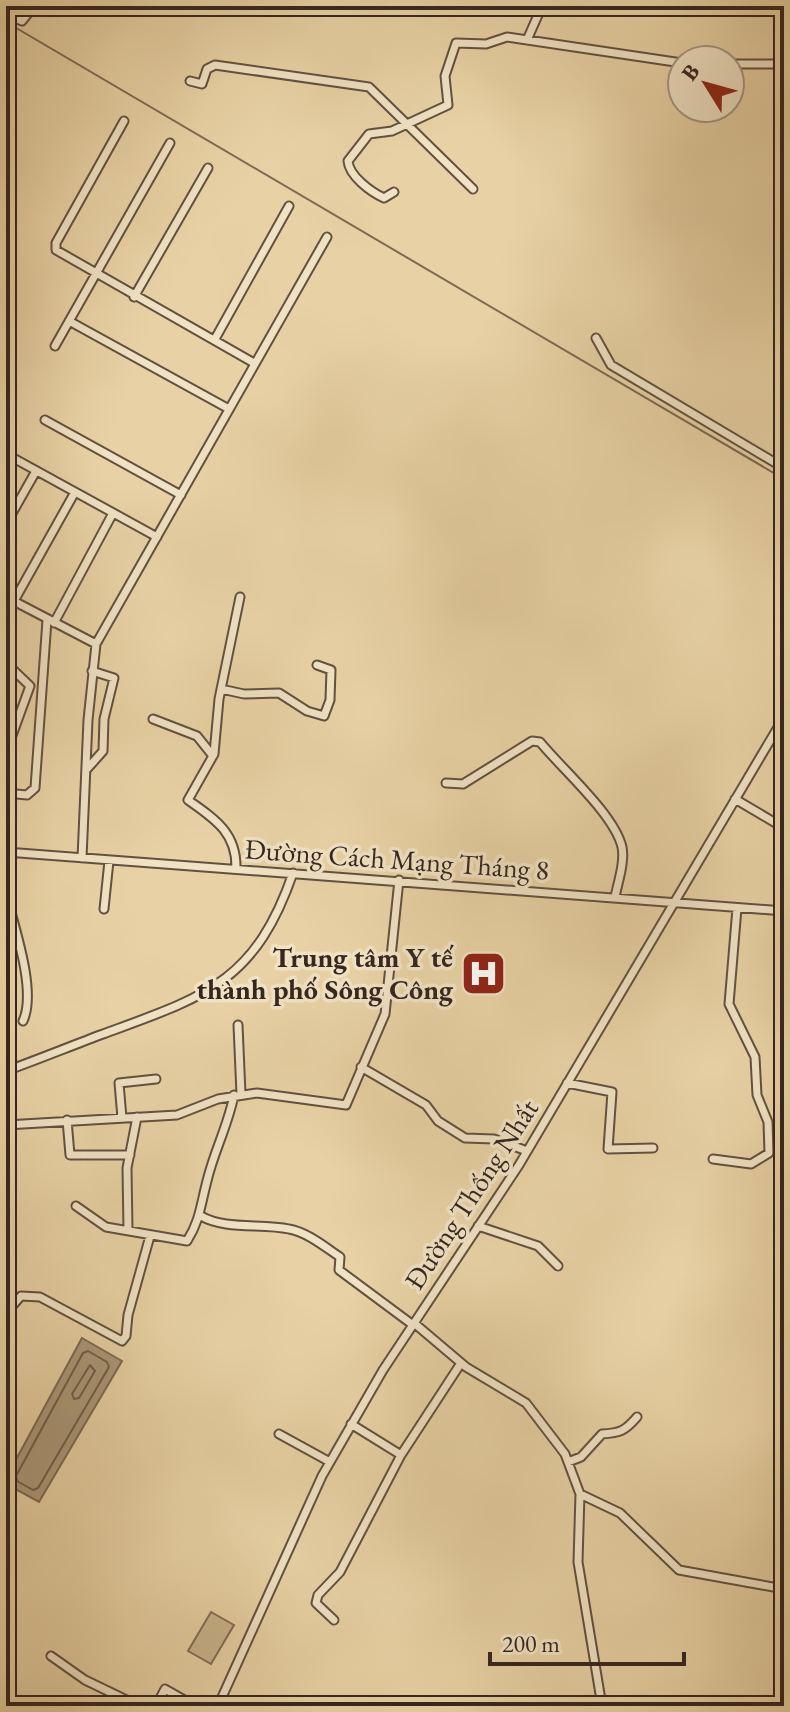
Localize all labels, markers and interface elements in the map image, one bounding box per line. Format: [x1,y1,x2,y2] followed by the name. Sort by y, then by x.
[666,44,746,124] north arrow
[675,58,706,86] text: B
[244,830,550,888] street label: Đường Cách Mạng Tháng 8
[197,939,454,1007] place label: Trung tâm Y tế thành phố Sông Công
[460,949,508,997] hospital icon: Trung tâm Y tế thành phố Sông Công
[396,1092,546,1296] street label: Đường Thống Nhất
[490,1616,684,1666] scale bar
[502,1628,560,1659] text: 200 m

